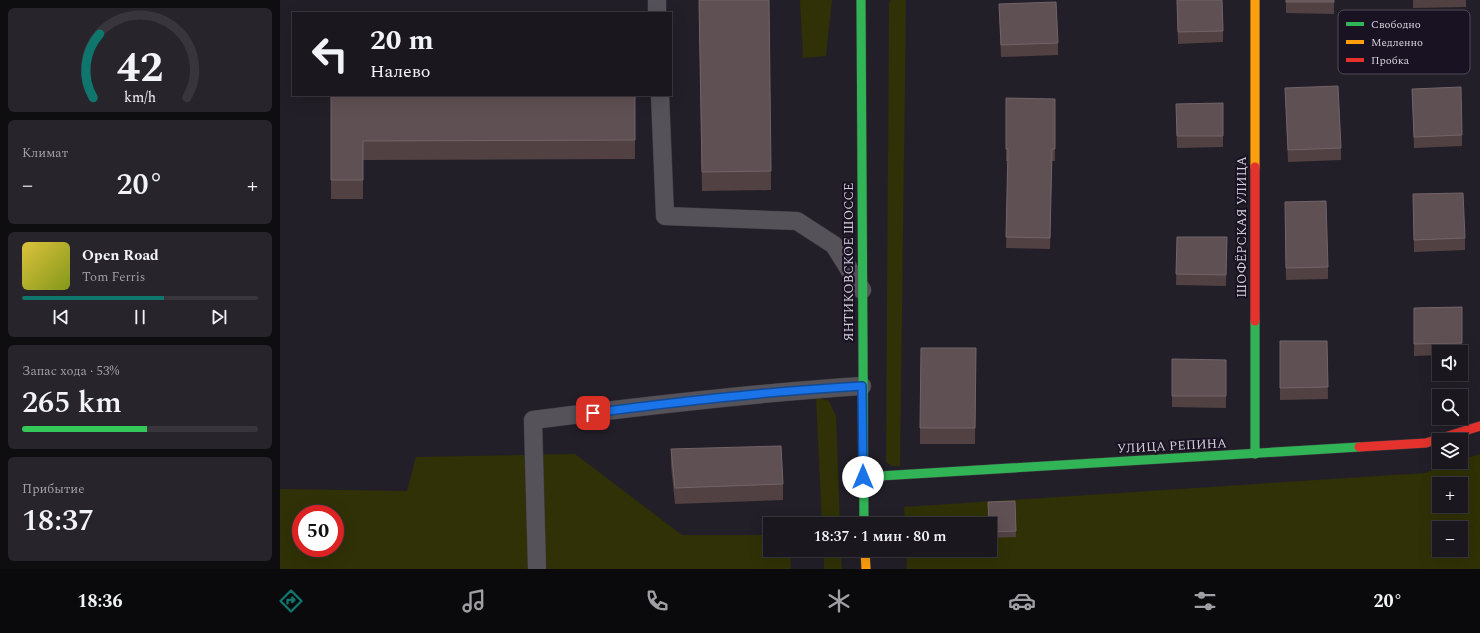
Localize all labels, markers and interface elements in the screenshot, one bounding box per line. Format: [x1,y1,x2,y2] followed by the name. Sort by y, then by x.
[1338,10,1470,74] legend
[1371,16,1421,33] text: Свободно
[370,19,434,62] text: 20 m
[304,28,356,80] icon: left
[1371,34,1423,51] text: Медленно
[117,37,163,100] text: 42
[1371,52,1410,69] text: Пробка
[370,58,430,85] text: Налево
[124,87,156,109] text: km/h
[22,143,68,163] text: Климат
[1232,156,1252,298] street label: ШОФЁРСКАЯ УЛИЦА
[116,162,164,208] text: 20°
[22,169,33,202] text: −
[247,169,258,202] text: +
[839,183,859,341] street label: ЯНТИКОВСКОЕ ШОССЕ
[82,244,159,267] text: Open Road
[82,267,145,287] text: Tom Ferris
[50,306,72,328] icon: previous
[129,306,151,328] icon: pause
[208,306,230,328] icon: next
[1432,345,1468,557] map controls
[1432,345,1468,381] button: sound
[22,361,119,381] text: Запас хода · 53%
[22,380,122,426] text: 265 km
[1432,389,1468,425] button: search
[576,396,610,430] pin
[582,402,604,424] icon: arrive
[1117,433,1228,459] street label: УЛИЦА РЕПИНА
[1432,433,1468,469] button: layers
[842,456,884,498] position arrow
[1432,477,1468,513] button: +
[22,479,84,499] text: Прибытие
[22,498,94,544] text: 18:37
[292,505,344,557] speed limit sign: 50
[1432,521,1468,557] button: −
[814,525,946,548] text: 18:37 · 1 мин · 80 m
[277,587,305,615] icon: directions
[460,587,488,615] icon: music
[643,587,671,615] icon: phone
[825,587,853,615] icon: climate
[1008,587,1036,615] icon: car
[1191,587,1219,615] icon: filters
[77,588,123,615] text: 18:36
[1373,588,1403,615] text: 20°

